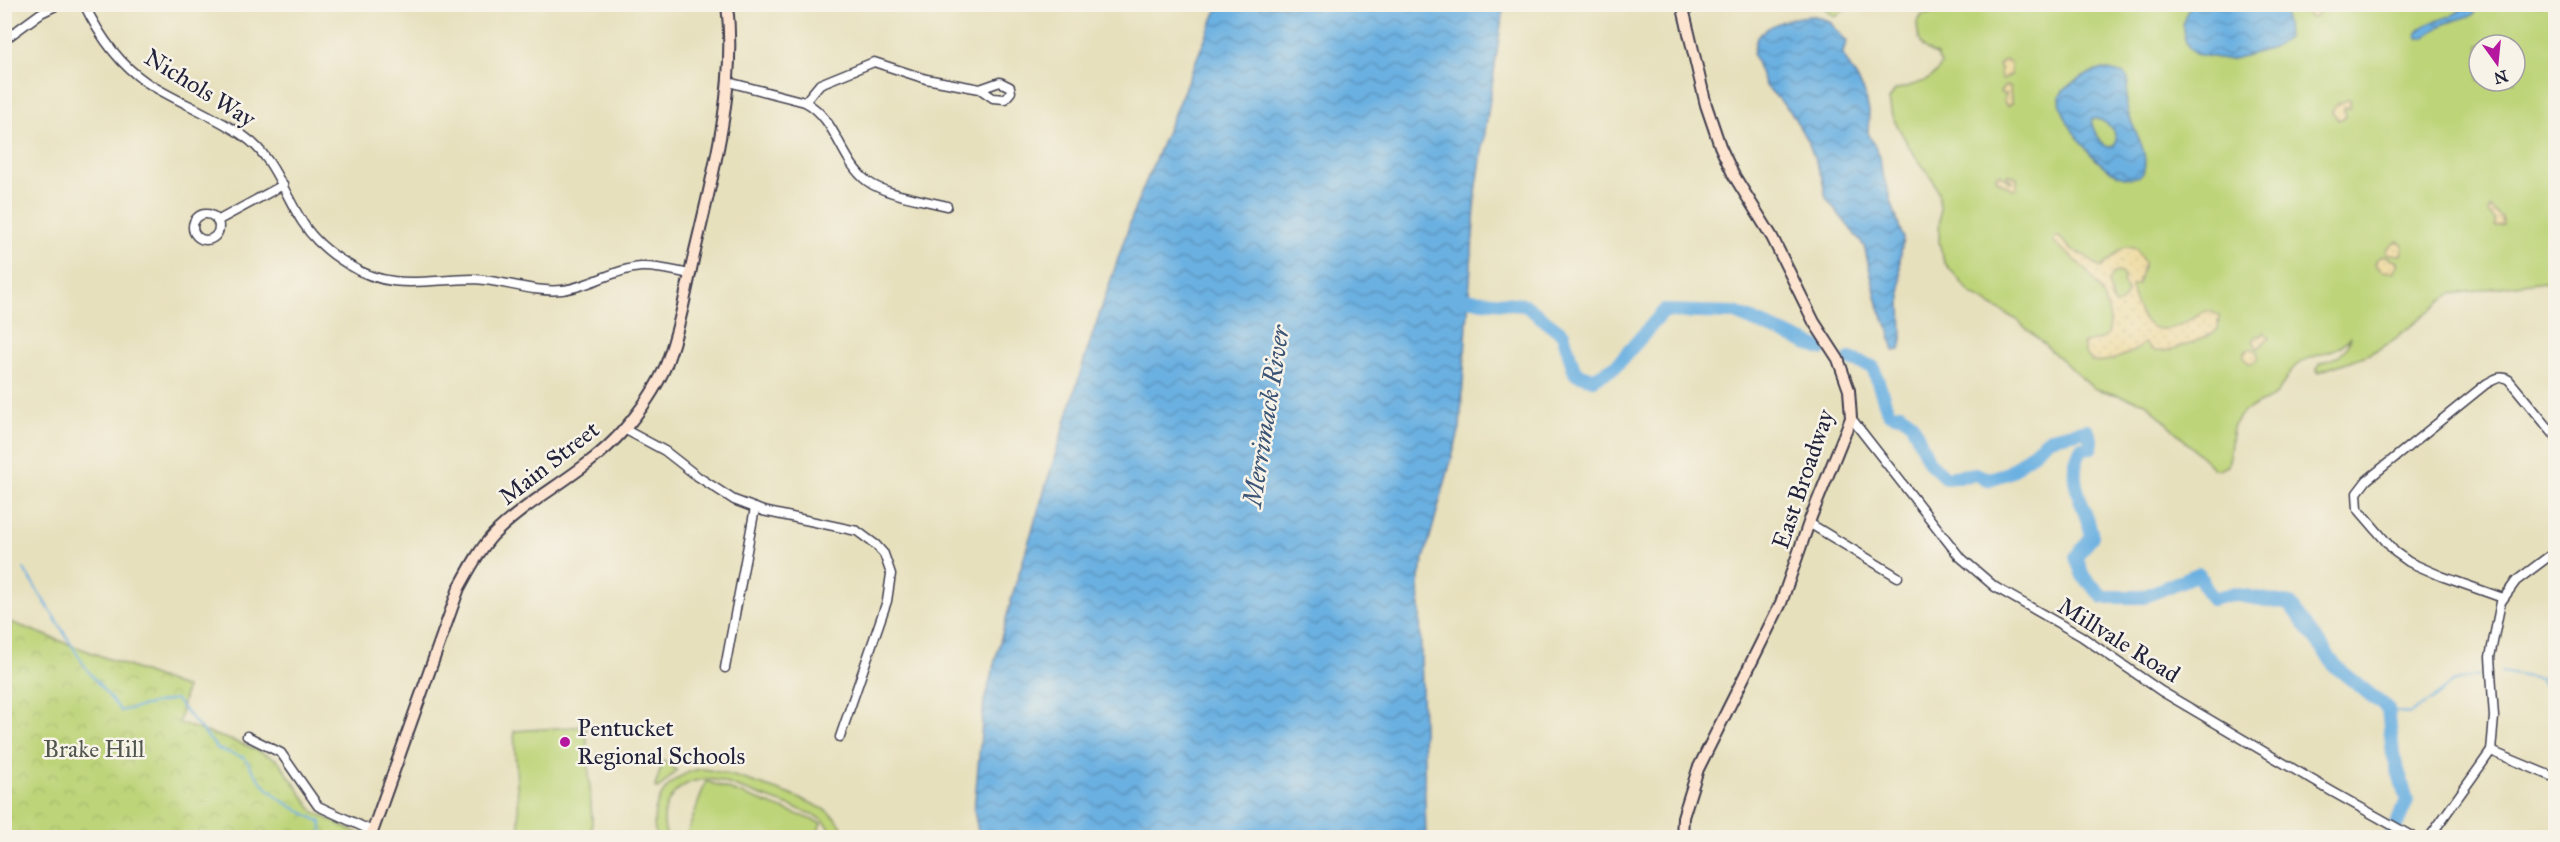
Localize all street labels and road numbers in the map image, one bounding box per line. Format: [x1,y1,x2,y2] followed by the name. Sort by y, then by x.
[139,42,262,134] street label: Nichols Way
[1765,405,1841,553] street label: East Broadway
[493,414,606,512] street label: Main Street
[2052,591,2186,689] street label: Millvale Road

